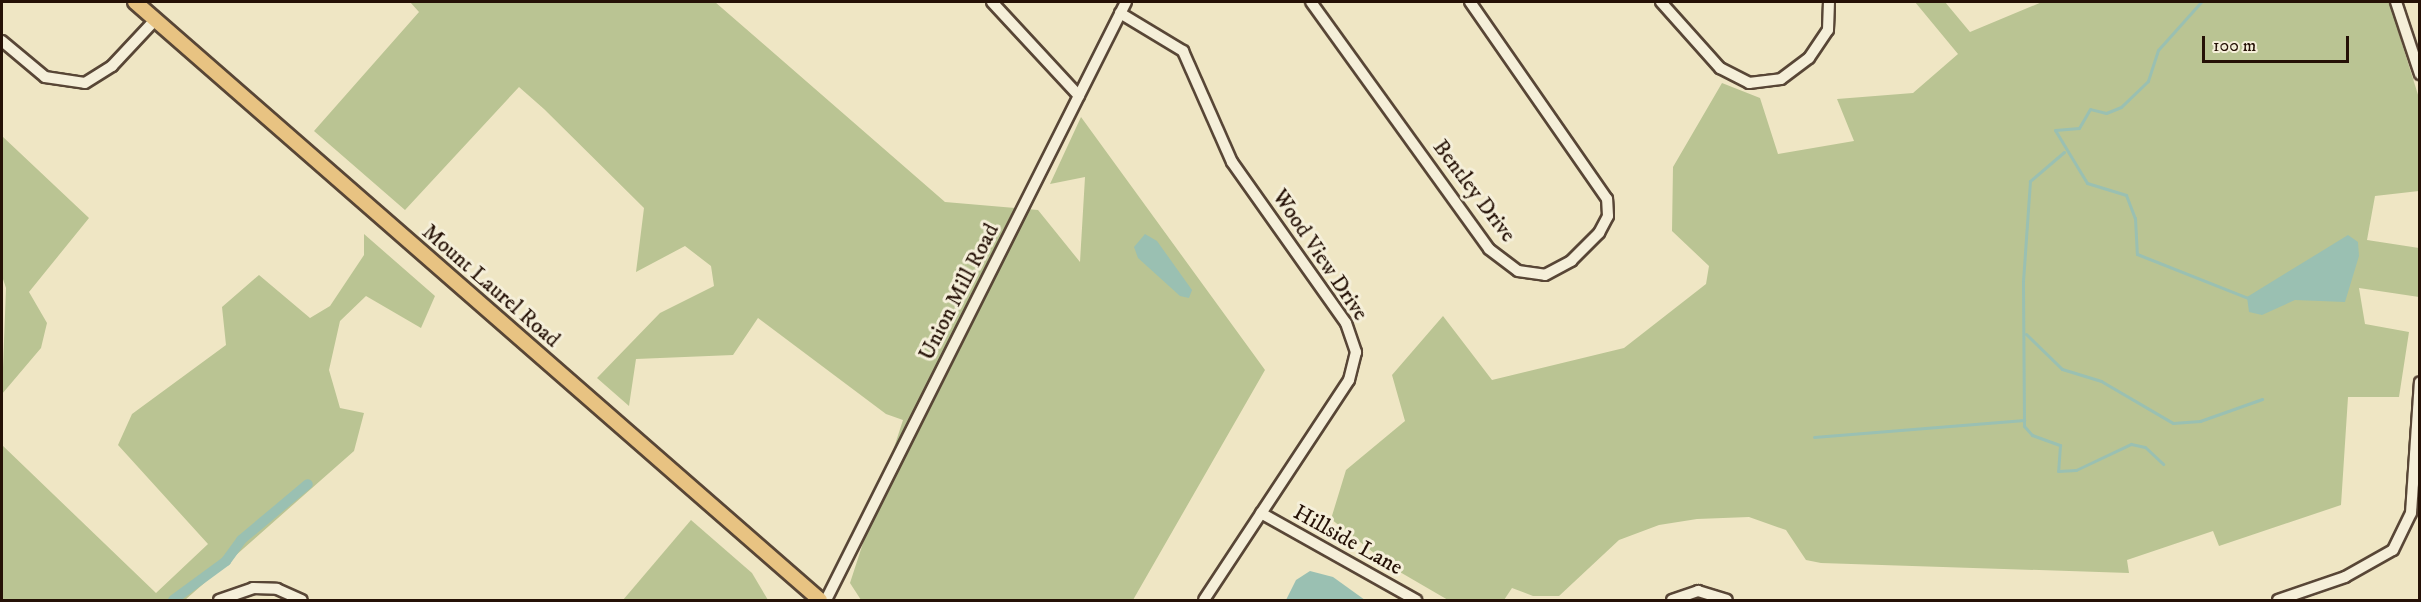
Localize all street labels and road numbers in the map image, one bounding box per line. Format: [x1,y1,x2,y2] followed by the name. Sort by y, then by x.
[1427,135,1521,247] street label: Bentley Drive
[1266,184,1374,326] street label: Wood View Drive
[417,219,565,353] street label: Mount Laurel Road
[913,219,1005,365] street label: Union Mill Road
[1289,499,1407,581] street label: Hillside Lane

